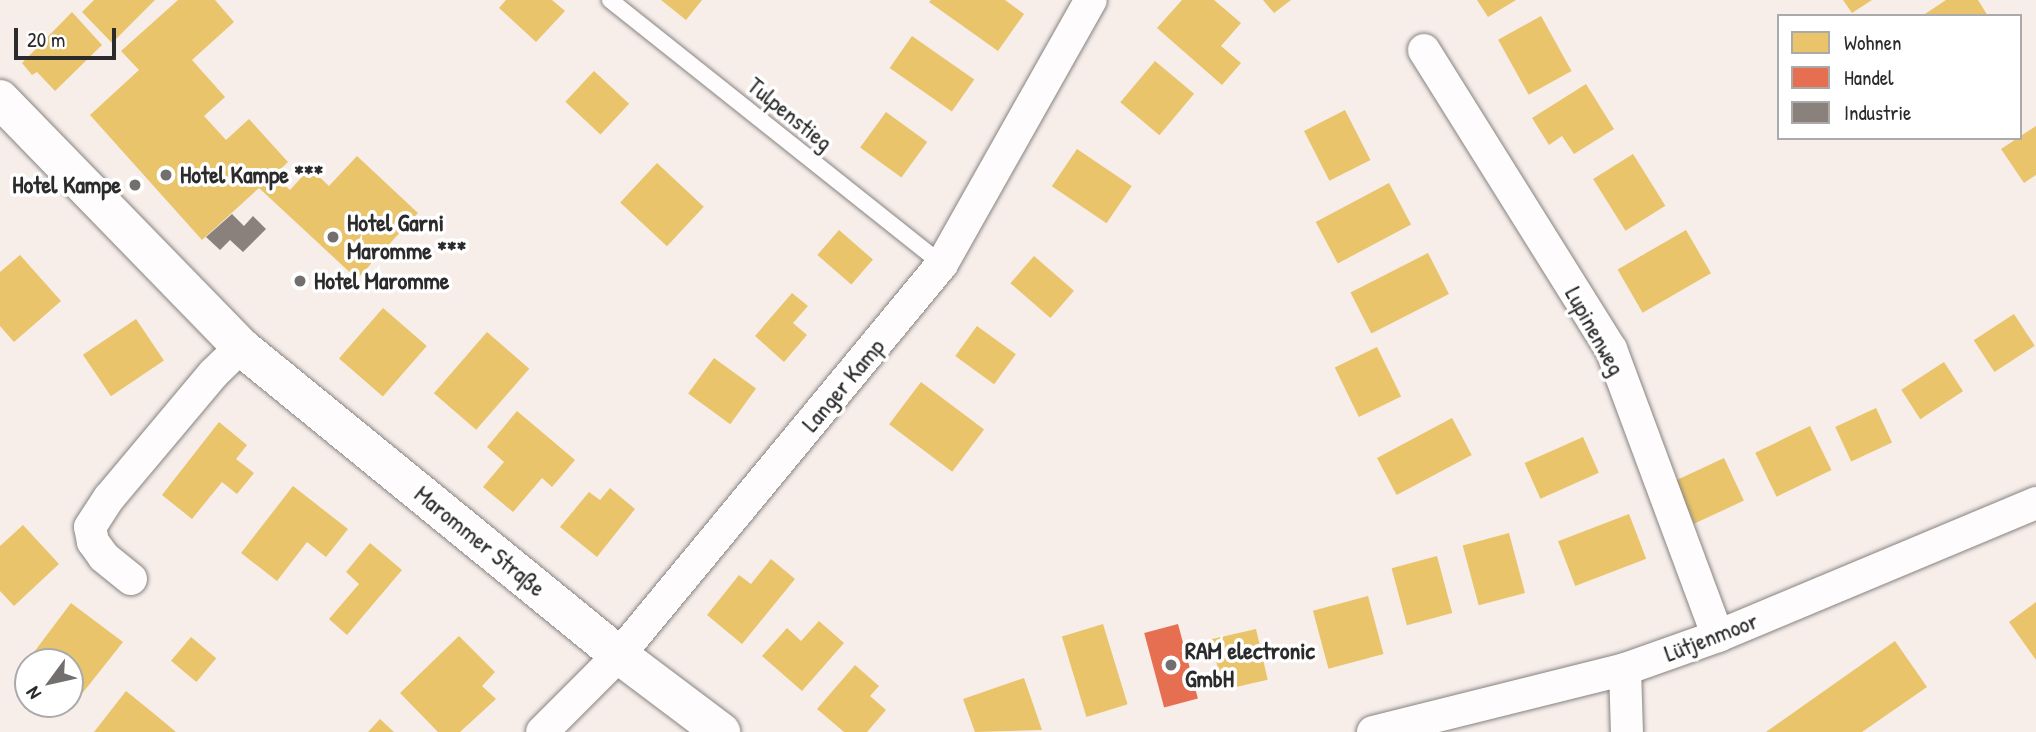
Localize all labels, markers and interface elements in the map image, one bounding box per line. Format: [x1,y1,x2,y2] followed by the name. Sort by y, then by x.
[18,14,119,58] scale bar
[1777,14,2022,140] legend
[27,25,65,54] text: 20 m
[1844,28,1902,57] text: Wohnen
[1844,63,1894,92] text: Handel
[742,71,838,157] street label: Tulpenstieg
[1844,98,1911,127] text: Industrie
[180,161,323,189] place label: Hotel Kampe ***
[158,167,174,183] marker: Hotel Kampe ***
[12,171,121,199] place label: Hotel Kampe
[127,177,143,193] marker: Hotel Kampe
[347,209,466,265] place label: Hotel Garni Maromme ***
[325,229,341,245] marker: Hotel Garni Maromme ***
[314,267,449,295] place label: Hotel Maromme
[292,273,308,289] marker: Hotel Maromme
[1559,282,1631,380] street label: Lupinenweg
[796,333,890,437] street label: Langer Kamp
[409,480,551,602] street label: Marommer Straße
[1660,606,1762,668] street label: Lütjenmoor
[1185,637,1315,693] place label: RAM electronic GmbH
[14,648,84,718] north arrow
[1163,657,1179,673] marker: RAM electronic GmbH
[19,682,47,705] text: N

